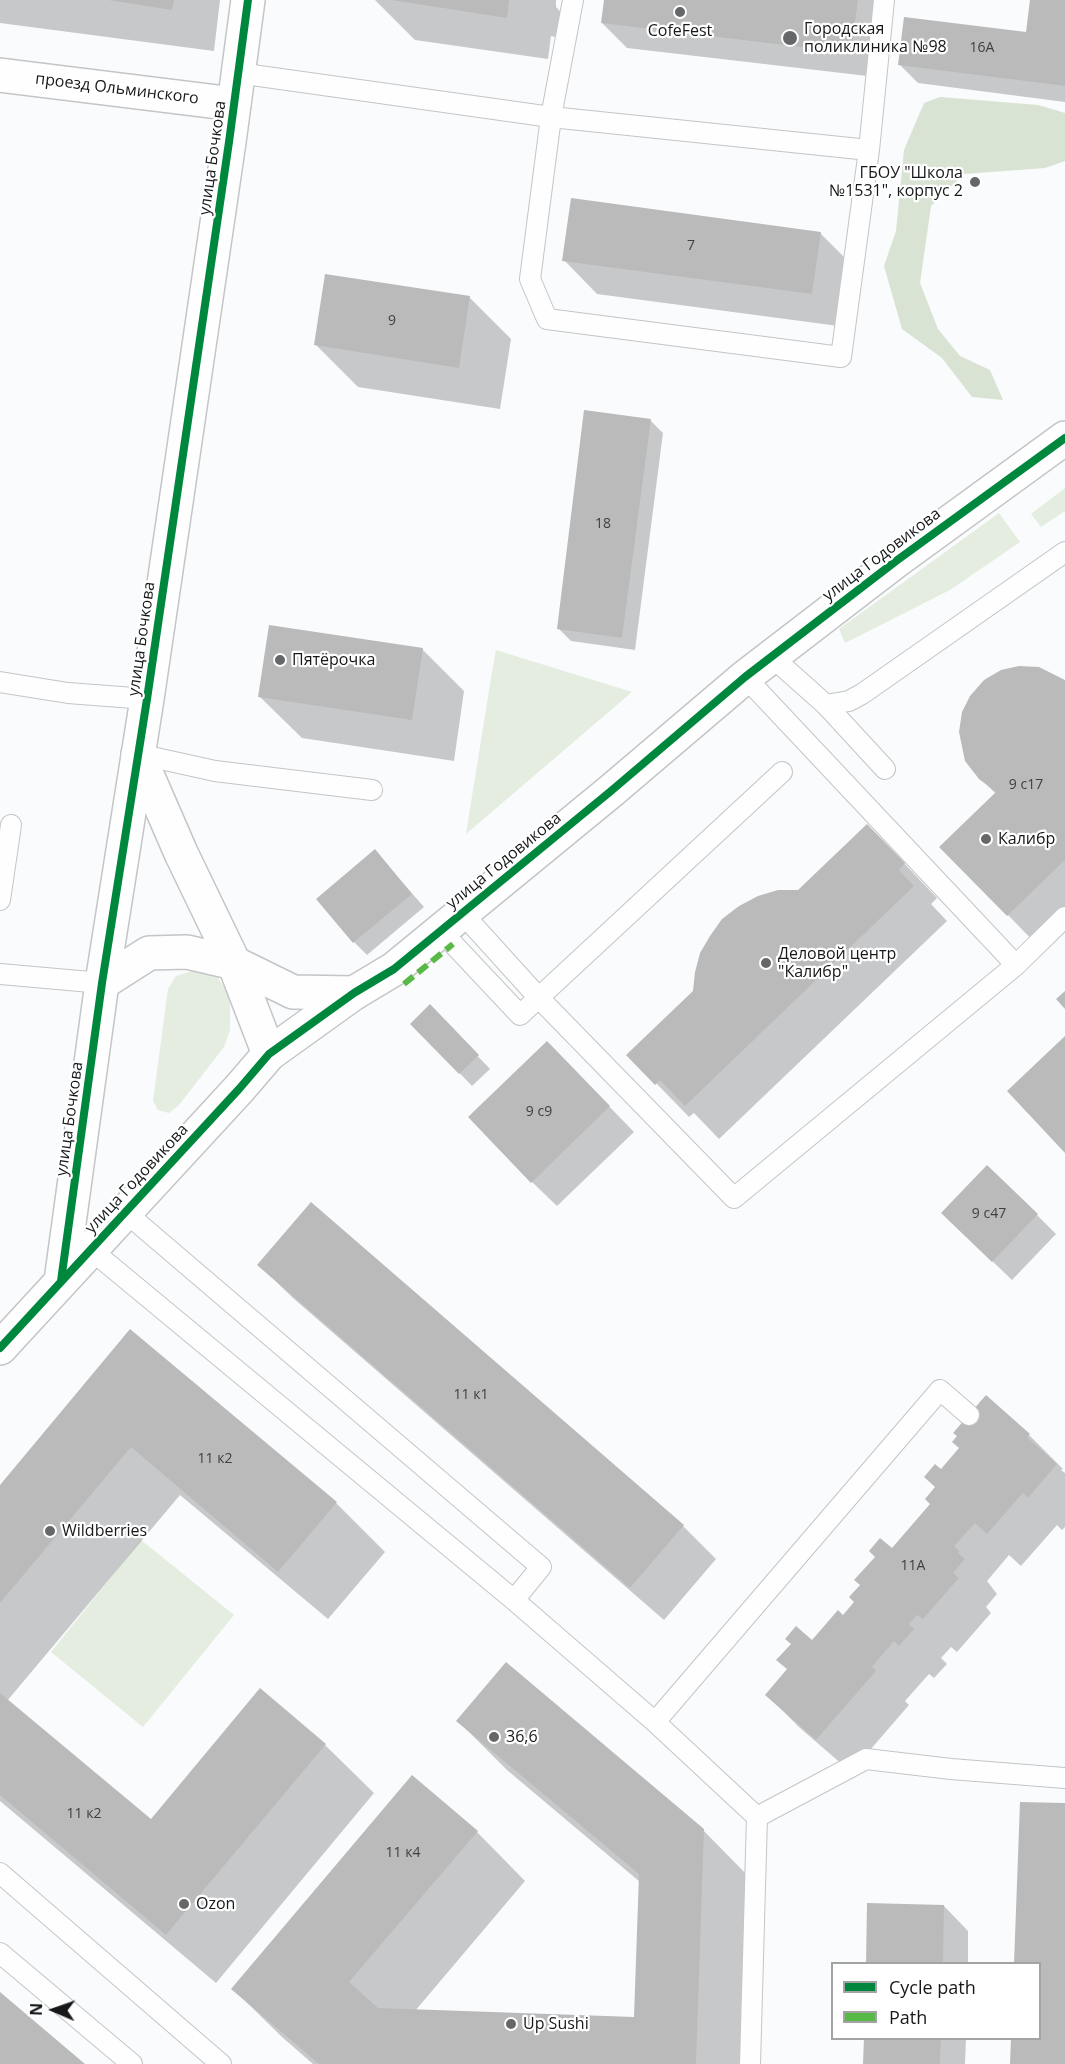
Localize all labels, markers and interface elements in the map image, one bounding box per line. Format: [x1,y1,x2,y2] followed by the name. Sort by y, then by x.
[673,5,687,19] marker: CofeFest
[804,19,947,57] place label: Городская поликлиника №98
[648,21,712,41] place label: CofeFest
[781,29,799,47] marker: Городская поликлиника №98
[970,40,994,56] house number: 16А
[34,69,200,109] street label: проезд Ольминского
[195,99,231,217] street label: улица Бочкова
[829,163,963,201] place label: ГБОУ "Школа №1531", корпус 2
[968,175,982,189] marker: ГБОУ "Школа №1531", корпус 2
[687,238,695,254] house number: 7
[388,313,396,329] house number: 9
[819,504,945,606] street label: улица Годовикова
[595,516,611,532] house number: 18
[124,580,160,698] street label: улица Бочкова
[292,650,375,670] place label: Пятёрочка
[273,653,287,667] marker: Пятёрочка
[1009,777,1043,793] house number: 9 с17
[443,809,565,913] street label: улица Годовикова
[998,829,1055,849] place label: Калибр
[979,832,993,846] marker: Калибр
[778,944,896,982] place label: Деловой центр "Калибр"
[759,956,773,970] marker: Деловой центр "Калибр"
[52,1060,88,1178] street label: улица Бочкова
[526,1104,552,1120] house number: 9 с9
[81,1120,193,1238] street label: улица Годовикова
[972,1206,1006,1222] house number: 9 с47
[454,1387,488,1403] house number: 11 к1
[198,1451,232,1467] house number: 11 к2
[62,1521,147,1541] place label: Wildberries
[43,1524,57,1538] marker: Wildberries
[901,1558,925,1574] house number: 11А
[506,1727,538,1747] place label: 36,6
[487,1730,501,1744] marker: 36,6
[67,1806,101,1822] house number: 11 к2
[386,1845,420,1861] house number: 11 к4
[196,1894,235,1914] place label: Ozon
[177,1897,191,1911] marker: Ozon
[831,1962,1041,2040] legend
[889,1975,976,1999] text: Cycle path
[24,1980,84,2040] north arrow
[25,2002,47,2016] text: N
[889,2005,927,2029] text: Path
[523,2014,589,2034] place label: Up Sushi
[504,2017,518,2031] marker: Up Sushi

